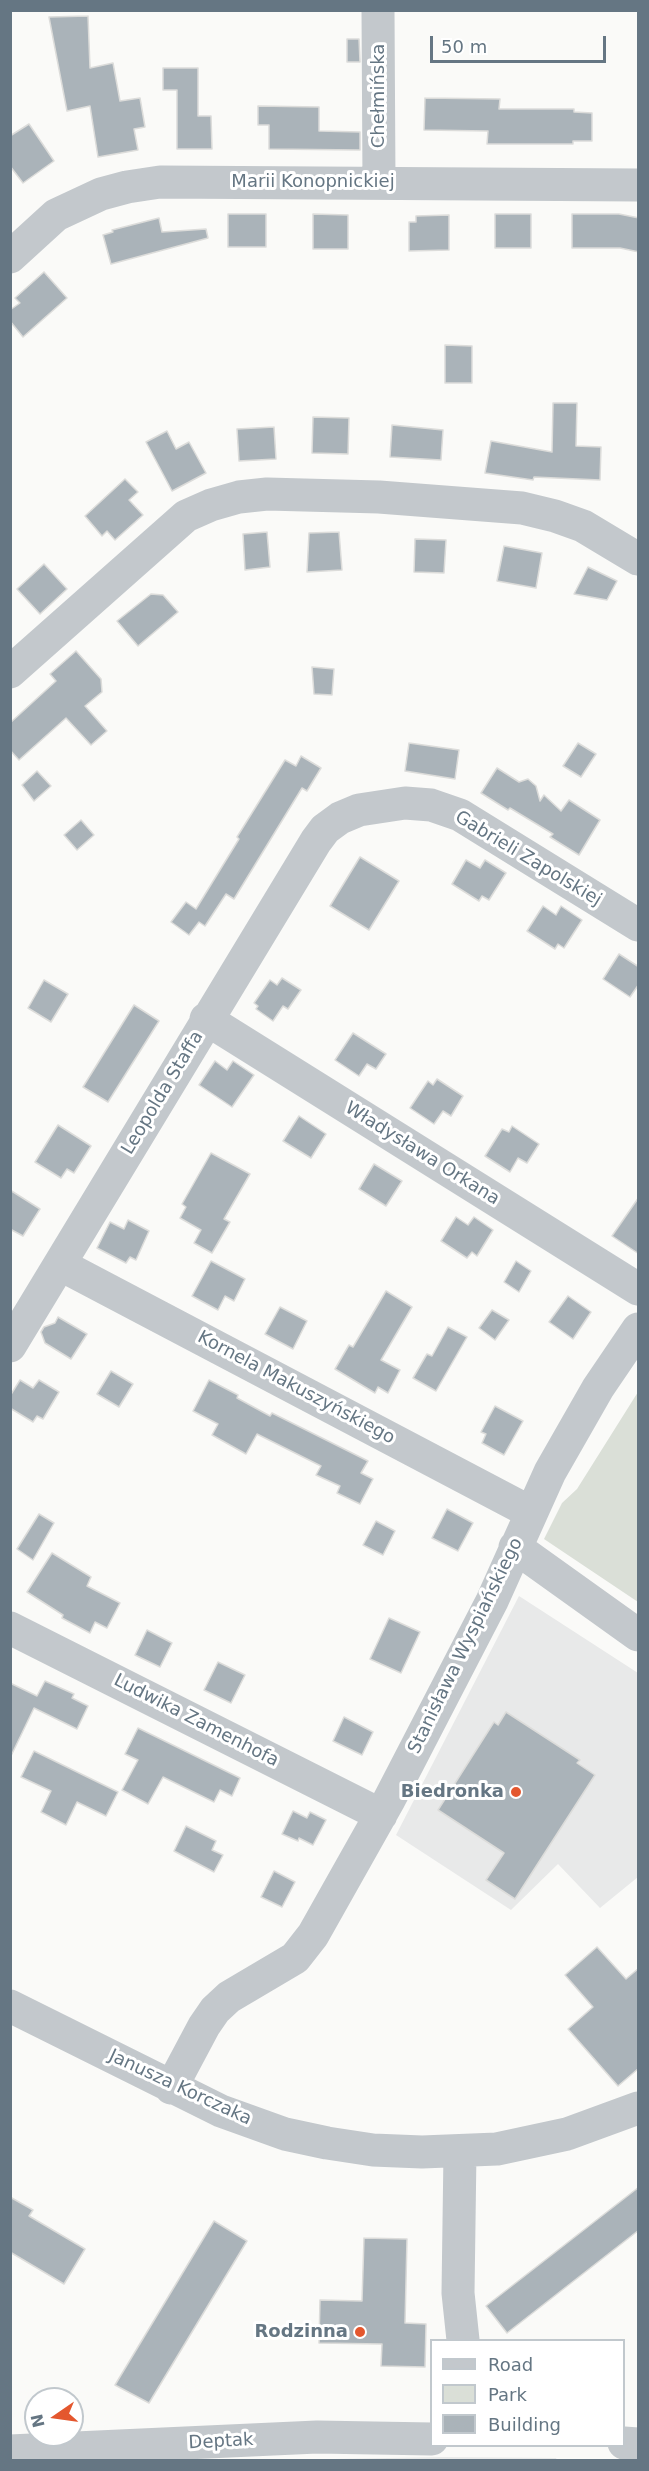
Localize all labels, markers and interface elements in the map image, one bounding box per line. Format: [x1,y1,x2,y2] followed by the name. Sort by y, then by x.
[433,24,608,62] scale bar
[441,36,487,57] text: 50 m
[368,44,390,148] street label: Chełmińska
[231,171,395,193] street label: Marii Konopnickiej
[451,807,605,911] street label: Gabrieli Zapolskiej
[118,1027,208,1159] street label: Leopolda Staffa
[341,1098,503,1210] street label: Władysława Orkana
[194,1327,398,1449] street label: Kornela Makuszyńskiego
[404,1534,528,1758] street label: Stanisława Wyspiańskiego
[110,1670,282,1772] street label: Ludwika Zamenhofa
[401,1781,504,1803] place label: Biedronka
[509,1785,523,1799] marker: Biedronka
[105,2045,255,2131] street label: Janusza Korczaka
[254,2321,348,2343] place label: Rodzinna
[353,2325,367,2339] marker: Rodzinna
[430,2339,625,2447] legend
[488,2354,533,2375] text: Road
[488,2384,527,2405] text: Park
[24,2387,84,2447] north arrow
[27,2412,49,2429] text: N
[488,2414,561,2435] text: Building
[188,2430,254,2454] street label: Deptak

